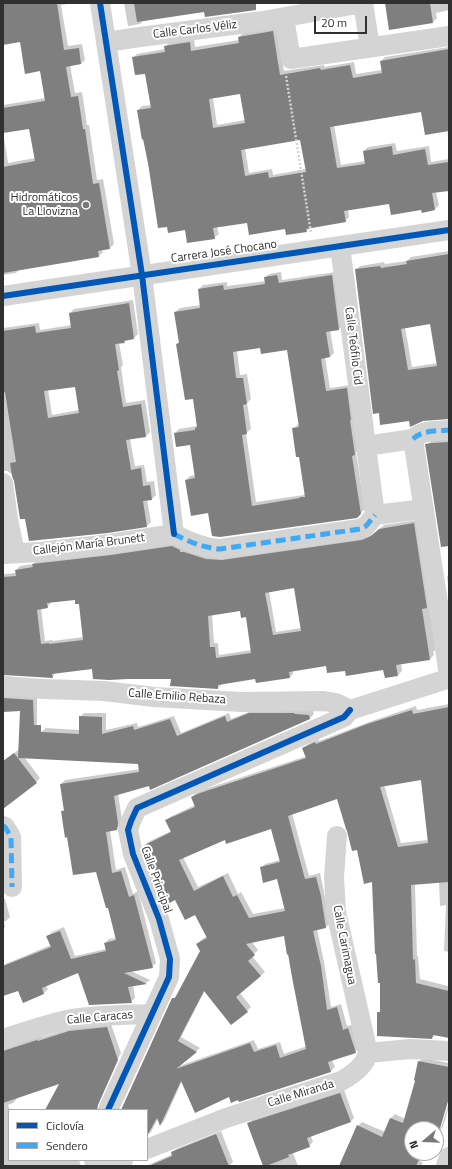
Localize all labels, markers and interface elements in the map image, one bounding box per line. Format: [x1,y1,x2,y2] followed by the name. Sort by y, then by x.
[316,8,369,34] scale bar
[321,13,347,32] text: 20 m
[152,18,238,42] street label: Calle Carlos Véliz
[11,191,78,219] place label: Hidromáticos La Llovizna
[81,200,91,210] marker: Hidromáticos La Llovizna
[170,237,278,267] street label: Carrera José Chocano
[341,306,365,386] street label: Calle Teófilo Cid
[32,531,146,559] street label: Callejón María Brunett
[128,686,226,708] street label: Calle Emilio Rebaza
[137,845,175,915] street label: Calle Principal
[329,904,359,986] street label: Calle Carimagua
[66,1008,134,1028] street label: Calle Caracas
[266,1077,336,1111] street label: Calle Miranda
[8,1109,148,1161] legend
[46,1116,84,1135] text: Ciclovía
[404,1121,444,1161] north arrow
[46,1136,88,1155] text: Sendero
[405,1138,422,1151] text: N

